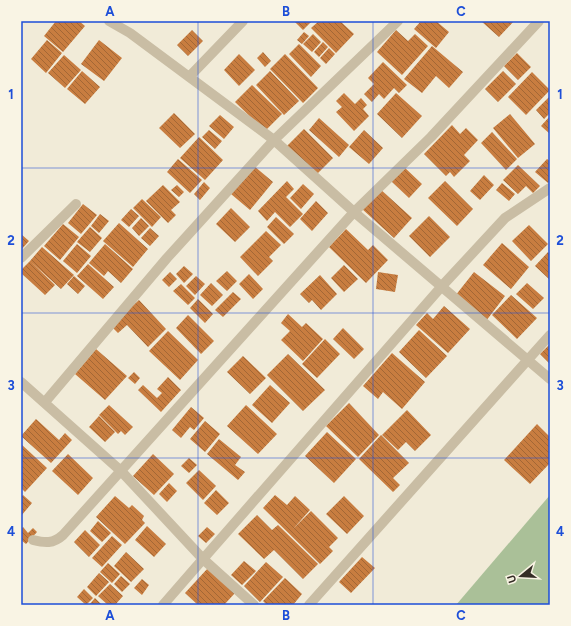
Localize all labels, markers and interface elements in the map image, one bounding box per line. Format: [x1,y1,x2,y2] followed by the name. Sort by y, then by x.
[105,4,115,19] text: A
[282,4,290,19] text: B
[456,4,466,19] text: C
[8,87,14,102] text: 1
[557,87,563,102] text: 1
[7,233,15,248] text: 2
[556,233,564,248] text: 2
[7,378,15,393] text: 3
[556,378,564,393] text: 3
[7,524,15,539] text: 4
[556,524,564,539] text: 4
[501,556,541,596] north arrow
[505,573,519,585] text: U
[105,608,115,623] text: A
[282,608,290,623] text: B
[456,608,466,623] text: C

